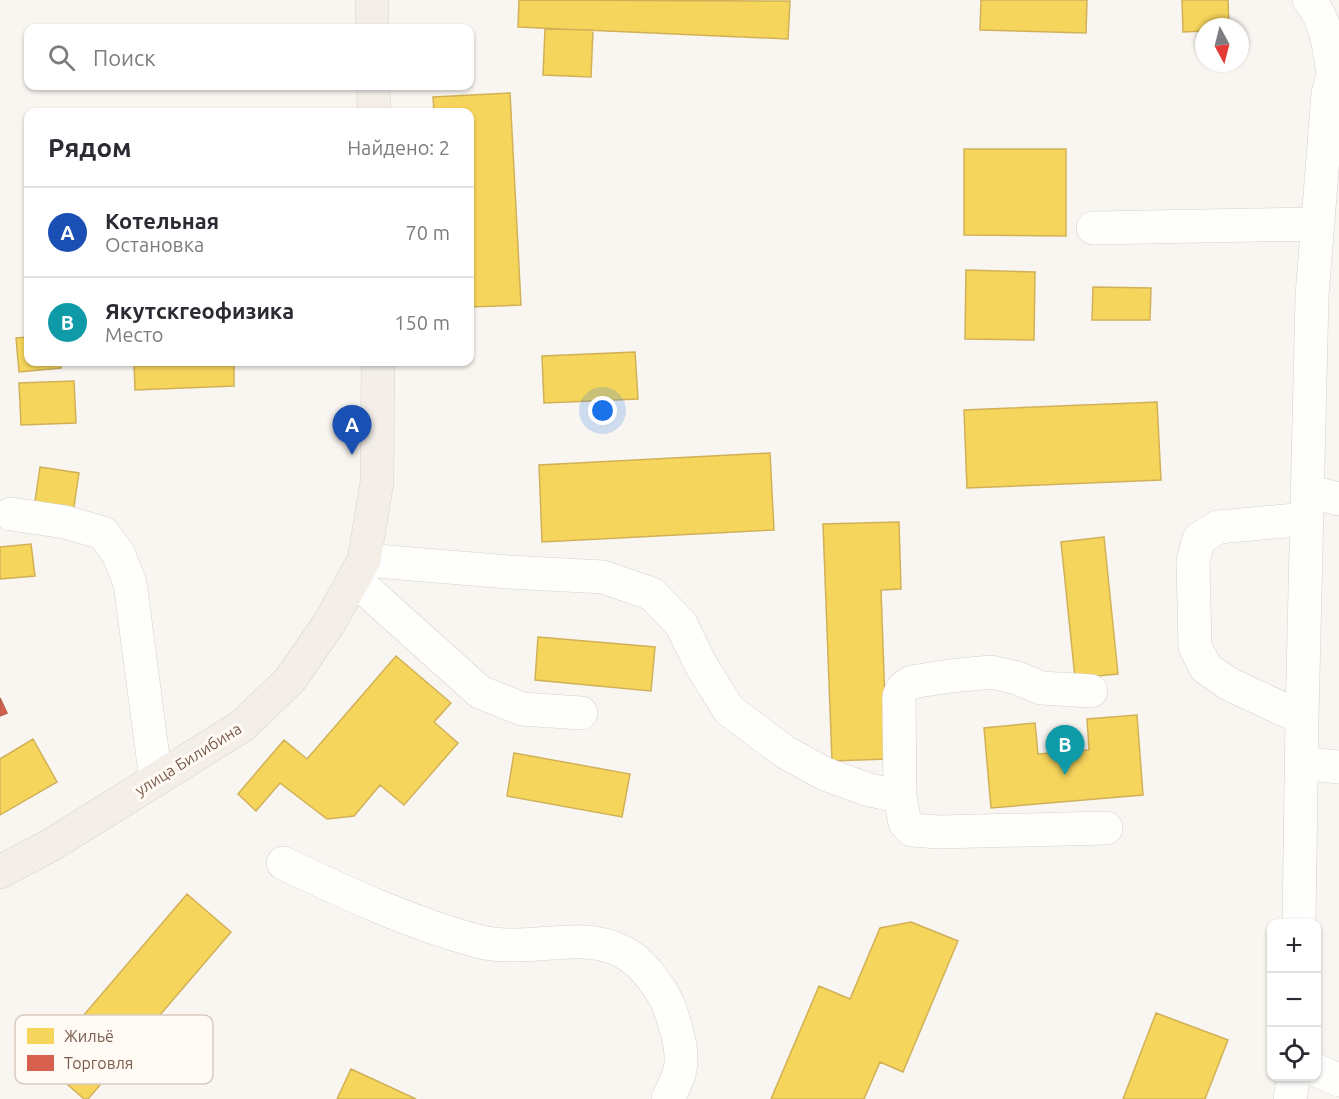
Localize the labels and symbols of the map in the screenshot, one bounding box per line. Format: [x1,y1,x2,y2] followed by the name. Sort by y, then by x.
[1195,18,1249,72] north arrow
[588,396,617,425] your location
[332,406,372,455] pin: A
[131,719,245,799] street label: улица Билибина
[1046,726,1084,775] pin: B
[15,1015,213,1084] legend
[64,1027,114,1045] text: Жильё
[64,1054,133,1072] text: Торговля

